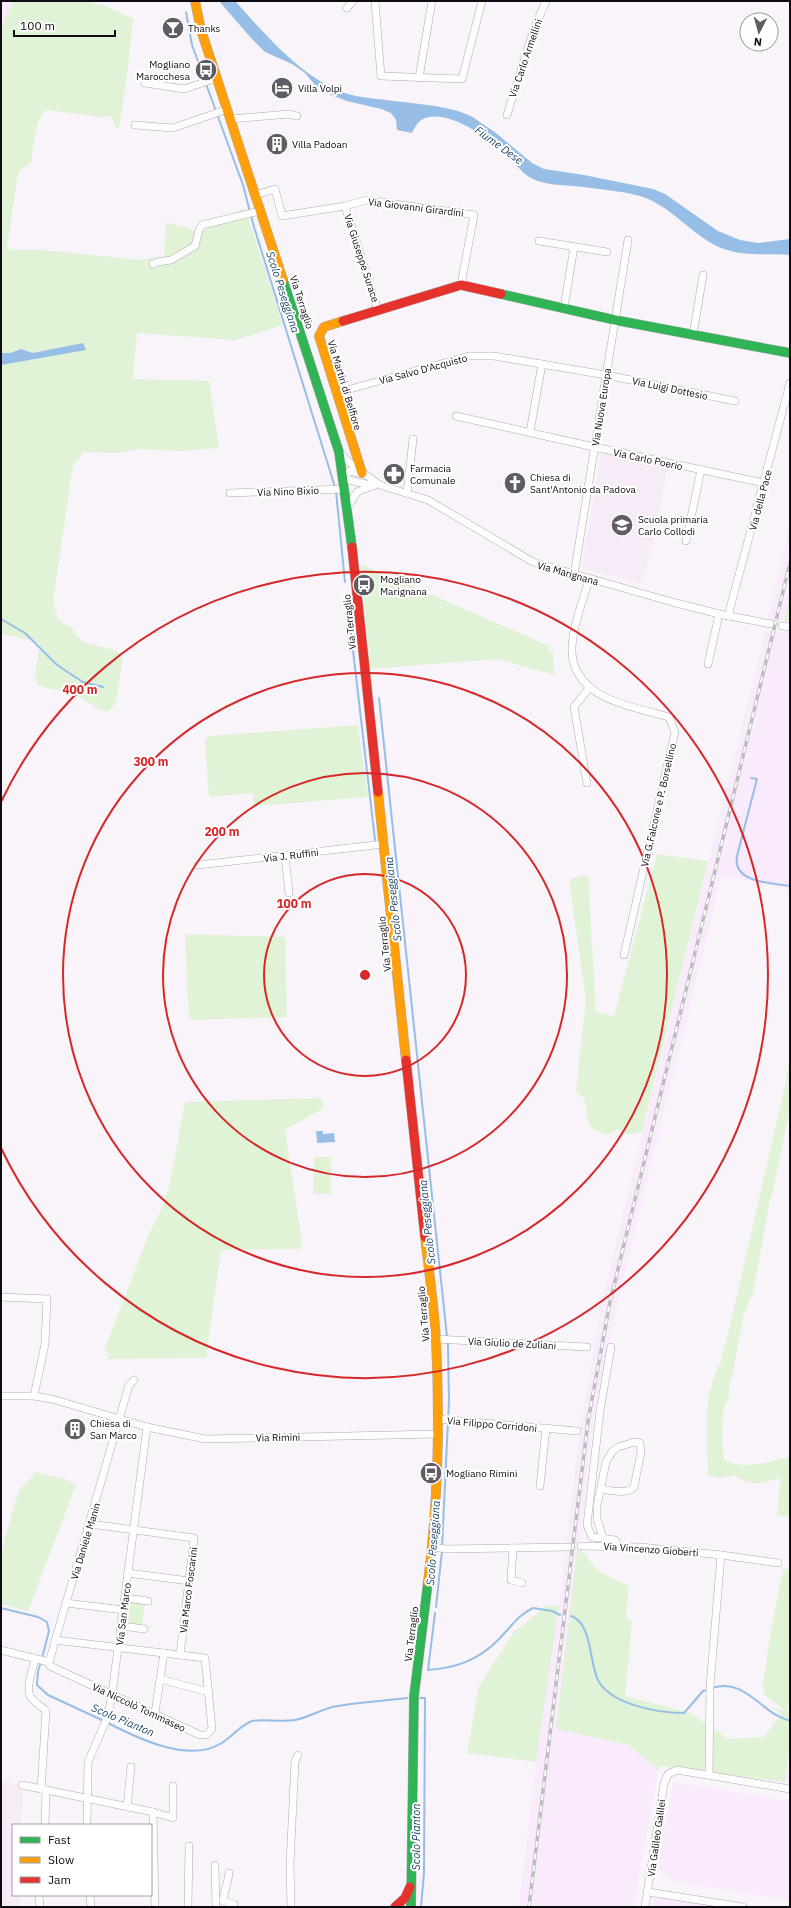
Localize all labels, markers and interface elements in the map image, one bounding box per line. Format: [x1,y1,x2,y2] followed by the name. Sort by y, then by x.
[14,12,115,38] scale bar
[739,12,779,52] north arrow
[160,15,186,41] bar icon: Thanks
[506,17,545,99] street label: Via Carlo Armellini
[20,18,55,33] text: 100 m
[188,22,221,35] place label: Thanks
[753,35,763,49] text: N
[193,57,219,83] bus stop icon: Mogliano Marocchesa
[136,58,191,83] place label: Mogliano Marocchesa
[269,75,295,101] hotel icon: Villa Volpi
[298,82,342,95] place label: Villa Volpi
[472,123,526,167] water label: Fiume Dese
[264,131,290,157] building icon: Villa Padoan
[292,138,347,151] place label: Villa Padoan
[367,195,464,220] street label: Via Giovanni Girardini
[341,212,382,304] street label: Via Giuseppe Surace
[263,249,303,335] water label: Scolo Peseggiana
[287,274,316,331] street label: Via Terraglio
[325,338,365,432] street label: Via Martiri di Belfiore
[378,351,469,387] street label: Via Salvo D'Acquisto
[589,366,614,447] street label: Via Nuova Europa
[631,374,709,403] street label: Via Luigi Dottesio
[612,446,684,473] street label: Via Carlo Poerio
[381,461,407,487] pharmacy icon: Farmacia Comunale
[410,462,456,487] place label: Farmacia Comunale
[746,468,775,532] street label: Via della Pace
[502,470,528,496] church icon: Chiesa di Sant'Antonio da Padova
[530,471,637,496] place label: Chiesa di Sant'Antonio da Padova
[257,484,319,499] street label: Via Nino Bixio
[609,512,635,538] school or university icon: Scuola primaria Carlo Collodi
[638,513,709,538] place label: Scuola primaria Carlo Collodi
[536,559,601,589] street label: Via Marignana
[351,572,377,598] bus stop icon: Mogliano Marignana
[380,573,428,598] place label: Mogliano Marignana
[340,593,359,650] street label: Via Terraglio
[62,682,98,697] text: 400 m
[638,742,679,868] street label: Via G.Falcone e P. Borsellino
[133,754,169,769] text: 300 m
[204,824,240,839] text: 200 m
[263,846,319,865] street label: Via J. Ruffini
[382,856,404,942] water label: Scolo Peseggiana
[276,896,312,911] text: 100 m
[375,915,394,972] street label: Via Terraglio
[358,968,372,982] centre of rings
[416,1179,438,1265] water label: Scolo Peseggiana
[415,1285,432,1342] street label: Via Terraglio
[467,1335,556,1352] street label: Via Giulio de Zuliani
[446,1414,538,1435] street label: Via Filippo Corridoni
[62,1416,88,1442] building icon: Chiesa di San Marco
[90,1417,137,1442] place label: Chiesa di San Marco
[256,1431,300,1444] street label: Via Rimini
[418,1460,444,1486] bus stop icon: Mogliano Rimini
[446,1467,518,1480] place label: Mogliano Rimini
[423,1500,443,1586] water label: Scolo Peseggiana
[68,1501,103,1581] street label: Via Daniele Manin
[603,1540,699,1559] street label: Via Vincenzo Gioberti
[177,1546,200,1634] street label: Via Marco Foscarini
[113,1582,134,1646] street label: Via San Marco
[402,1605,421,1662] street label: Via Terraglio
[90,1680,188,1735] street label: Via Niccolò Tommaseo
[89,1700,157,1740] water label: Scolo Pianton
[645,1798,668,1878] street label: Via Galileo Galilei
[409,1804,423,1870] water label: Scolo Pianton
[12,1824,152,1896] legend
[48,1832,71,1847] text: Fast
[48,1852,74,1867] text: Slow
[48,1872,71,1887] text: Jam

